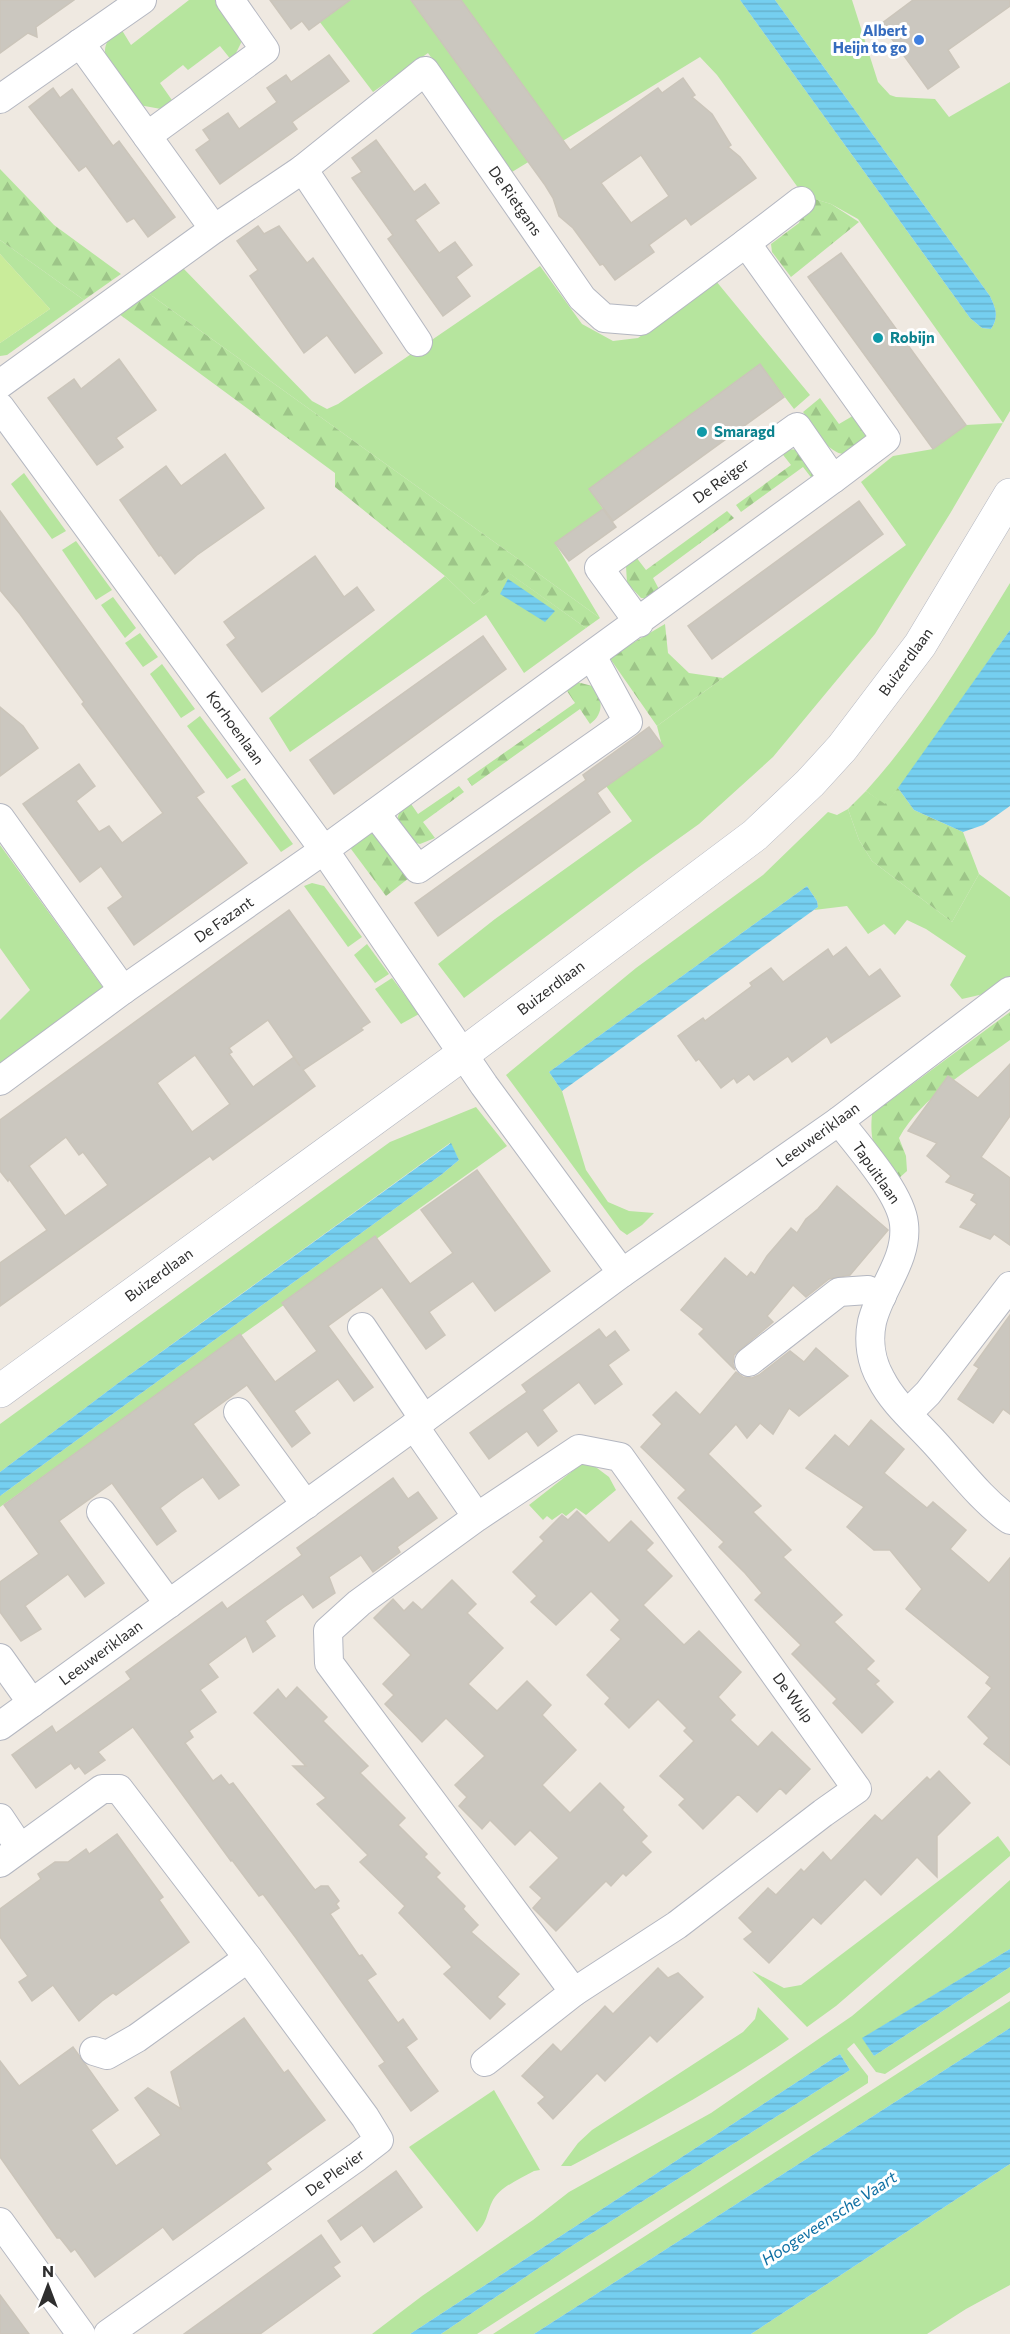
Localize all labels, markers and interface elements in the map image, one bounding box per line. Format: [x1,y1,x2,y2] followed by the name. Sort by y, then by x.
[833,21,907,56] place label: Albert Heijn to go
[912,33,926,47] marker: Albert Heijn to go
[485,162,547,239] street label: De Rietgans
[890,328,935,346] place label: Robijn
[871,331,885,345] marker: Robijn
[714,422,775,440] place label: Smaragd
[695,425,709,439] marker: Smaragd
[689,454,752,507] street label: De Reiger
[874,624,936,699] street label: Buizerdlaan
[203,687,269,768] street label: Korhoenlaan
[190,892,256,946] street label: De Fazant
[513,956,588,1018] street label: Buizerdlaan
[772,1098,863,1170] street label: Leeuweriklaan
[849,1138,905,1207] street label: Tapuitlaan
[121,1243,196,1305] street label: Buizerdlaan
[55,1616,146,1688] street label: Leeuweriklaan
[770,1669,818,1726] street label: De Wulp
[302,2145,367,2200] street label: De Plevier
[757,2166,900,2268] water label: Hoogeveensche Vaart
[18,2256,78,2316] north arrow
[42,2261,54,2280] text: N

